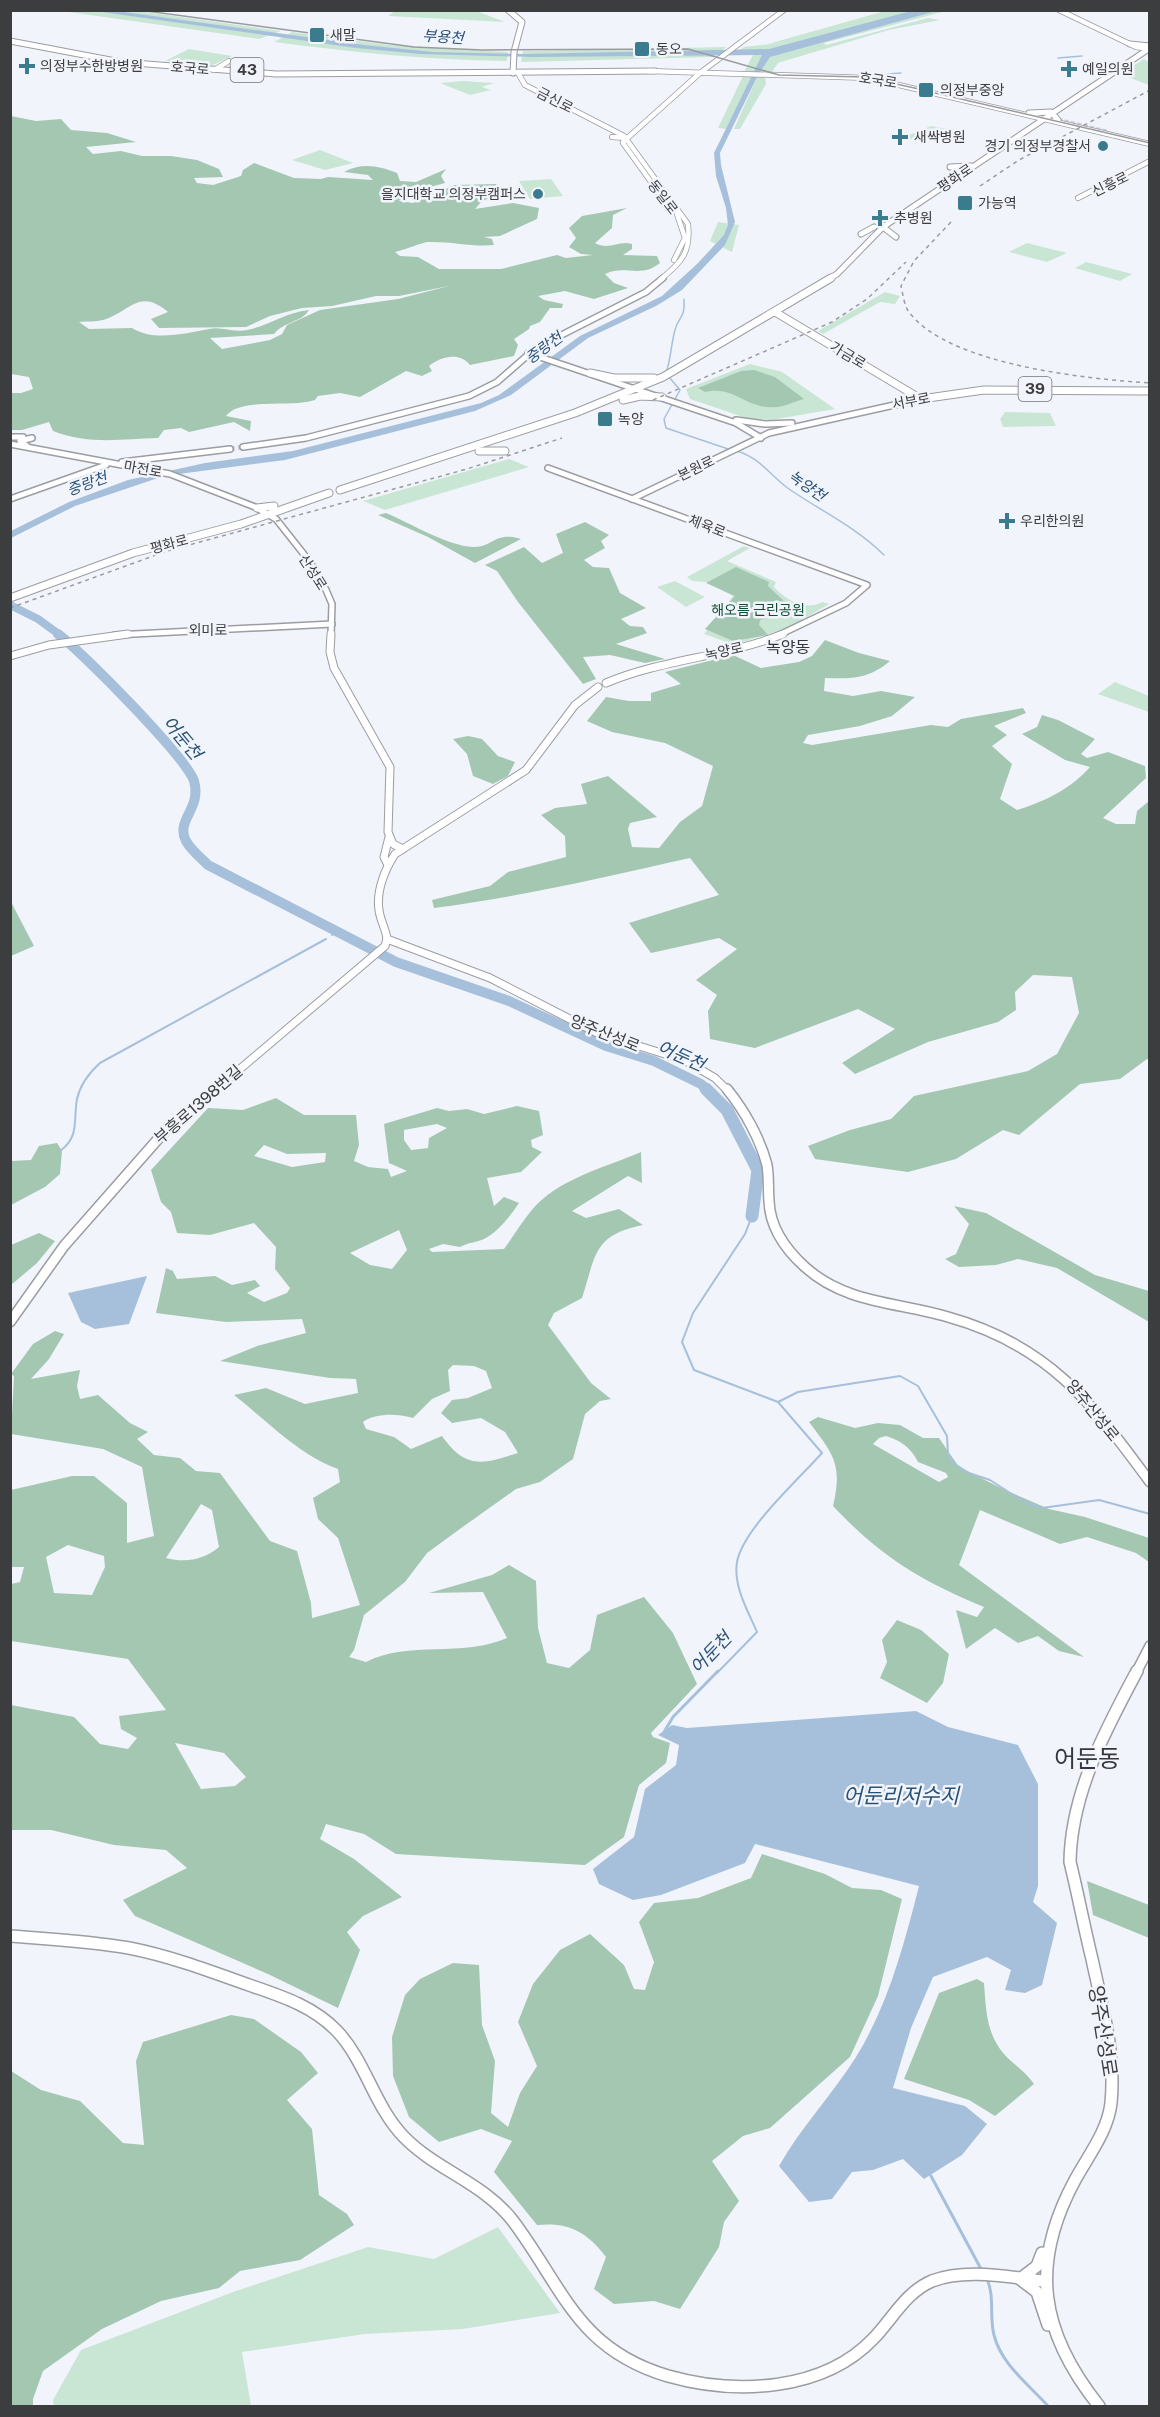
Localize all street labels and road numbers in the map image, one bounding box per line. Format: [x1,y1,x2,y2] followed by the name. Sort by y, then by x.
[170,58,210,78] street label: 호국로
[230,58,264,82] road number: 43
[858,69,898,91] street label: 호국로
[534,84,576,116] street label: 금신로
[935,160,976,195] street label: 평화로
[1089,168,1131,200] street label: 신흥로
[645,177,681,217] street label: 동일로
[827,338,869,372] street label: 가금로
[1018,377,1052,401] road number: 39
[891,389,932,413] street label: 서부로
[675,452,717,484] street label: 본원로
[123,458,164,480] street label: 마전로
[686,512,728,540] street label: 체육로
[148,531,190,557] street label: 평화로
[296,551,330,593] street label: 산성로
[189,622,227,638] street label: 외미로
[703,639,745,663] street label: 녹양로
[567,1011,643,1056] street label: 양주산성로
[150,1061,246,1148] street label: 부흥로1398번길
[1062,1376,1123,1445] street label: 양주산성로
[1084,1984,1122,2078] street label: 양주산성로

